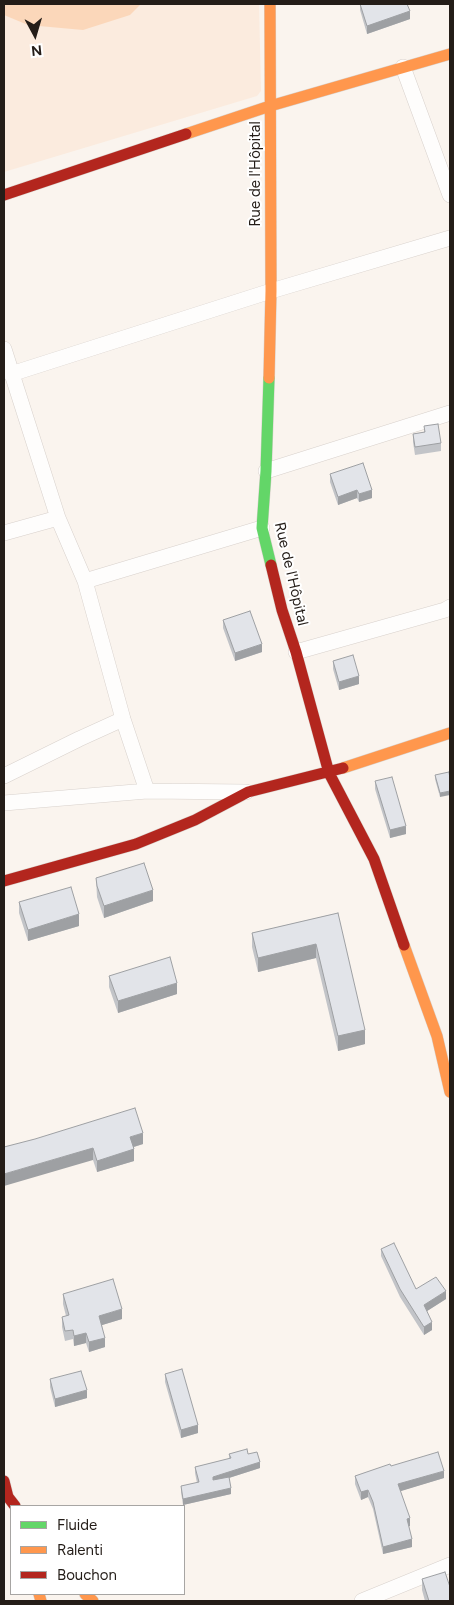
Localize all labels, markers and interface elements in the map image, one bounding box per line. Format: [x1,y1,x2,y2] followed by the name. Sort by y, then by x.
[10,10,60,60] north arrow
[30,41,43,59] text: N
[247,121,265,227] street label: Rue de l'Hôpital
[270,521,312,627] street label: Rue de l'Hôpital
[10,1505,185,1595] legend
[57,1516,97,1534] text: Fluide
[57,1541,103,1559] text: Ralenti
[57,1566,117,1584] text: Bouchon

